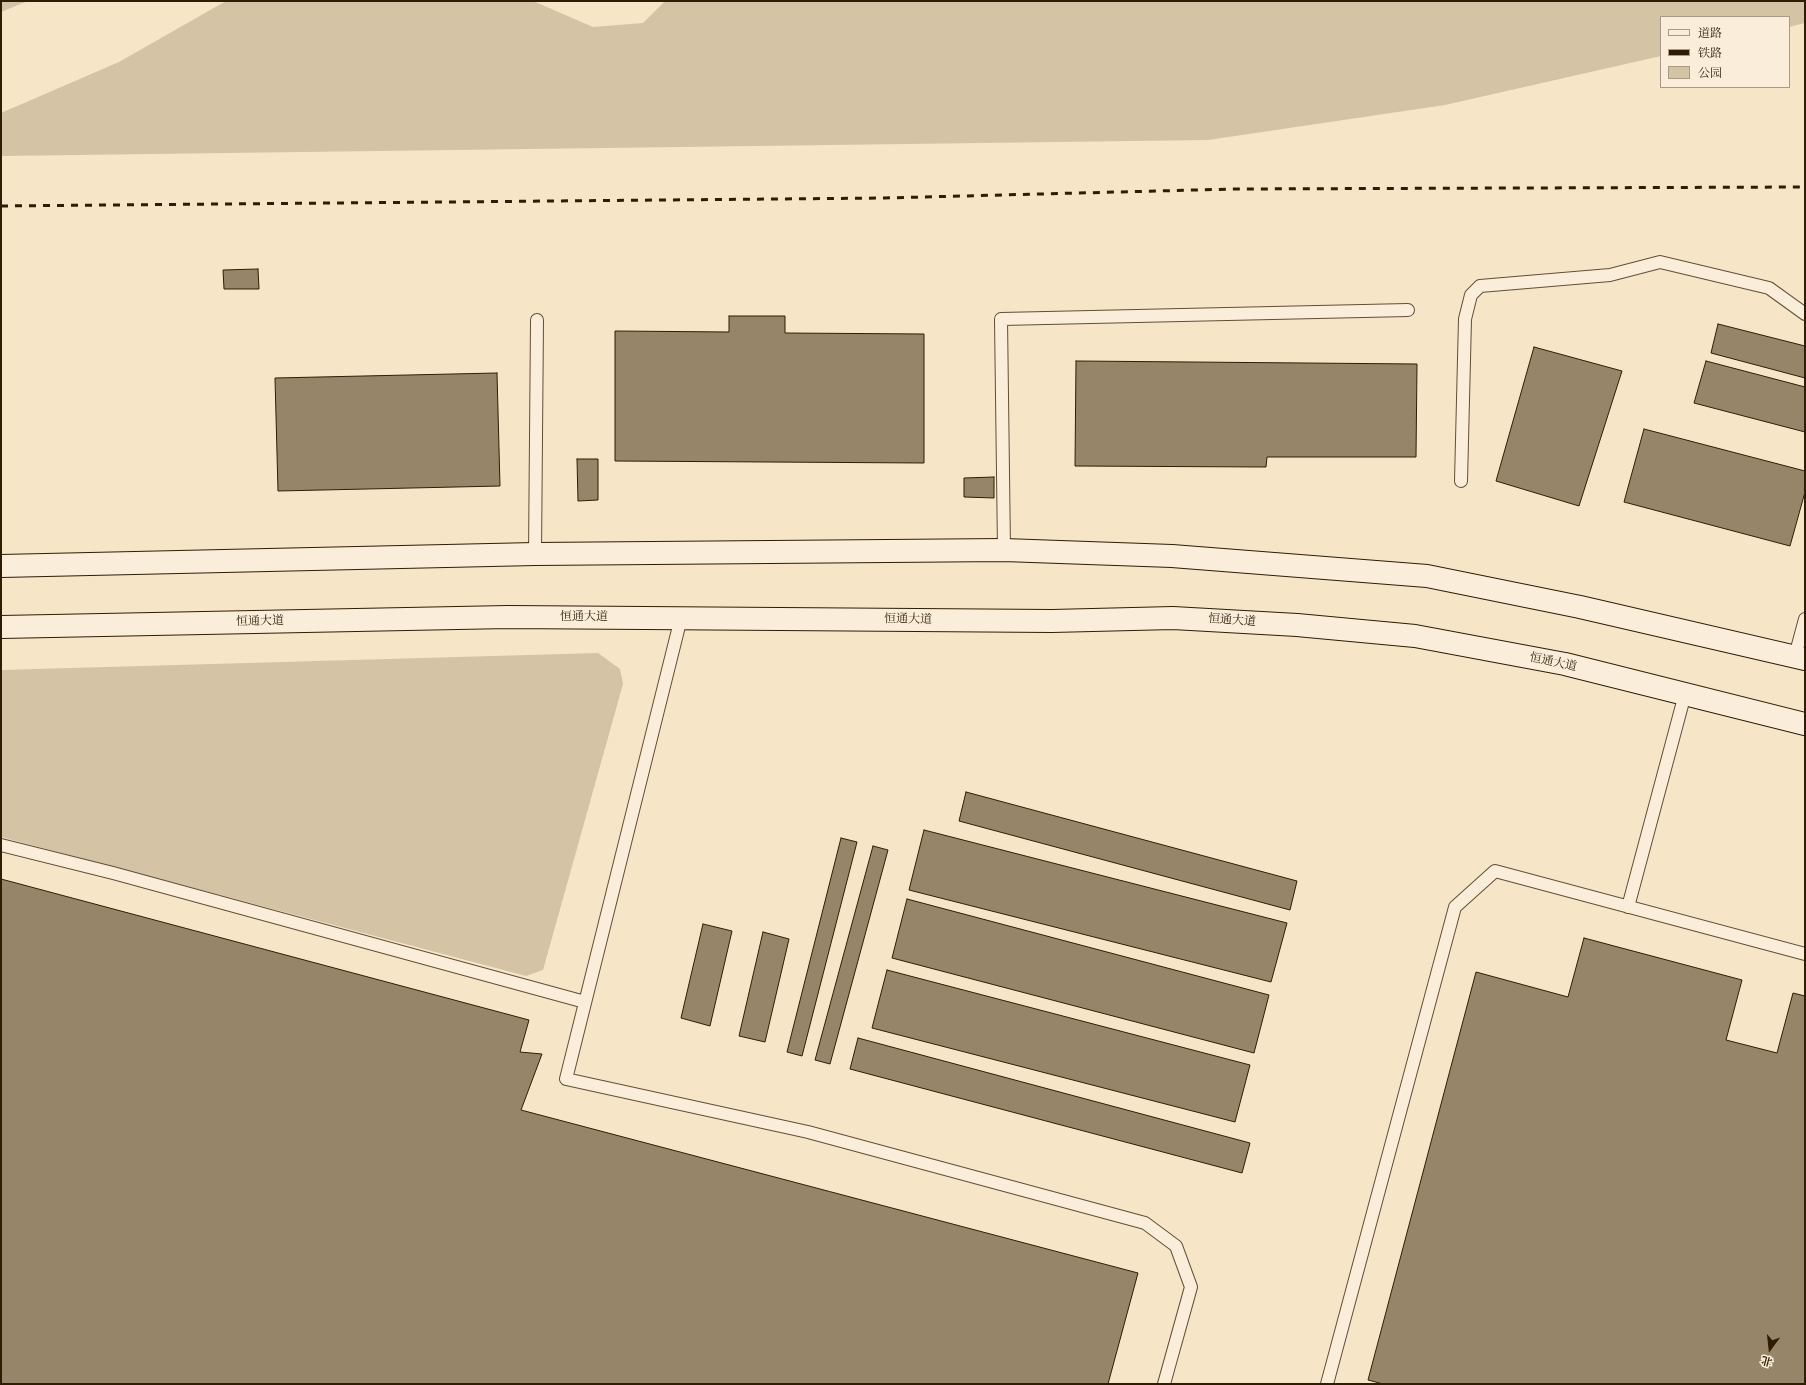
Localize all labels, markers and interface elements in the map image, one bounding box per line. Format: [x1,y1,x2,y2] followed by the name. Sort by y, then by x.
[1660,16,1790,88] legend
[1698,26,1722,41] text: 道路
[1698,46,1722,61] text: 铁路
[1698,66,1722,81] text: 公园
[560,610,608,624] street label: 恒通大道
[884,612,932,628] street label: 恒通大道
[1208,612,1256,630] street label: 恒通大道
[236,614,284,630] street label: 恒通大道
[1528,651,1578,675] street label: 恒通大道
[1750,1329,1790,1369] north arrow
[1760,1353,1774,1369] text: 北

